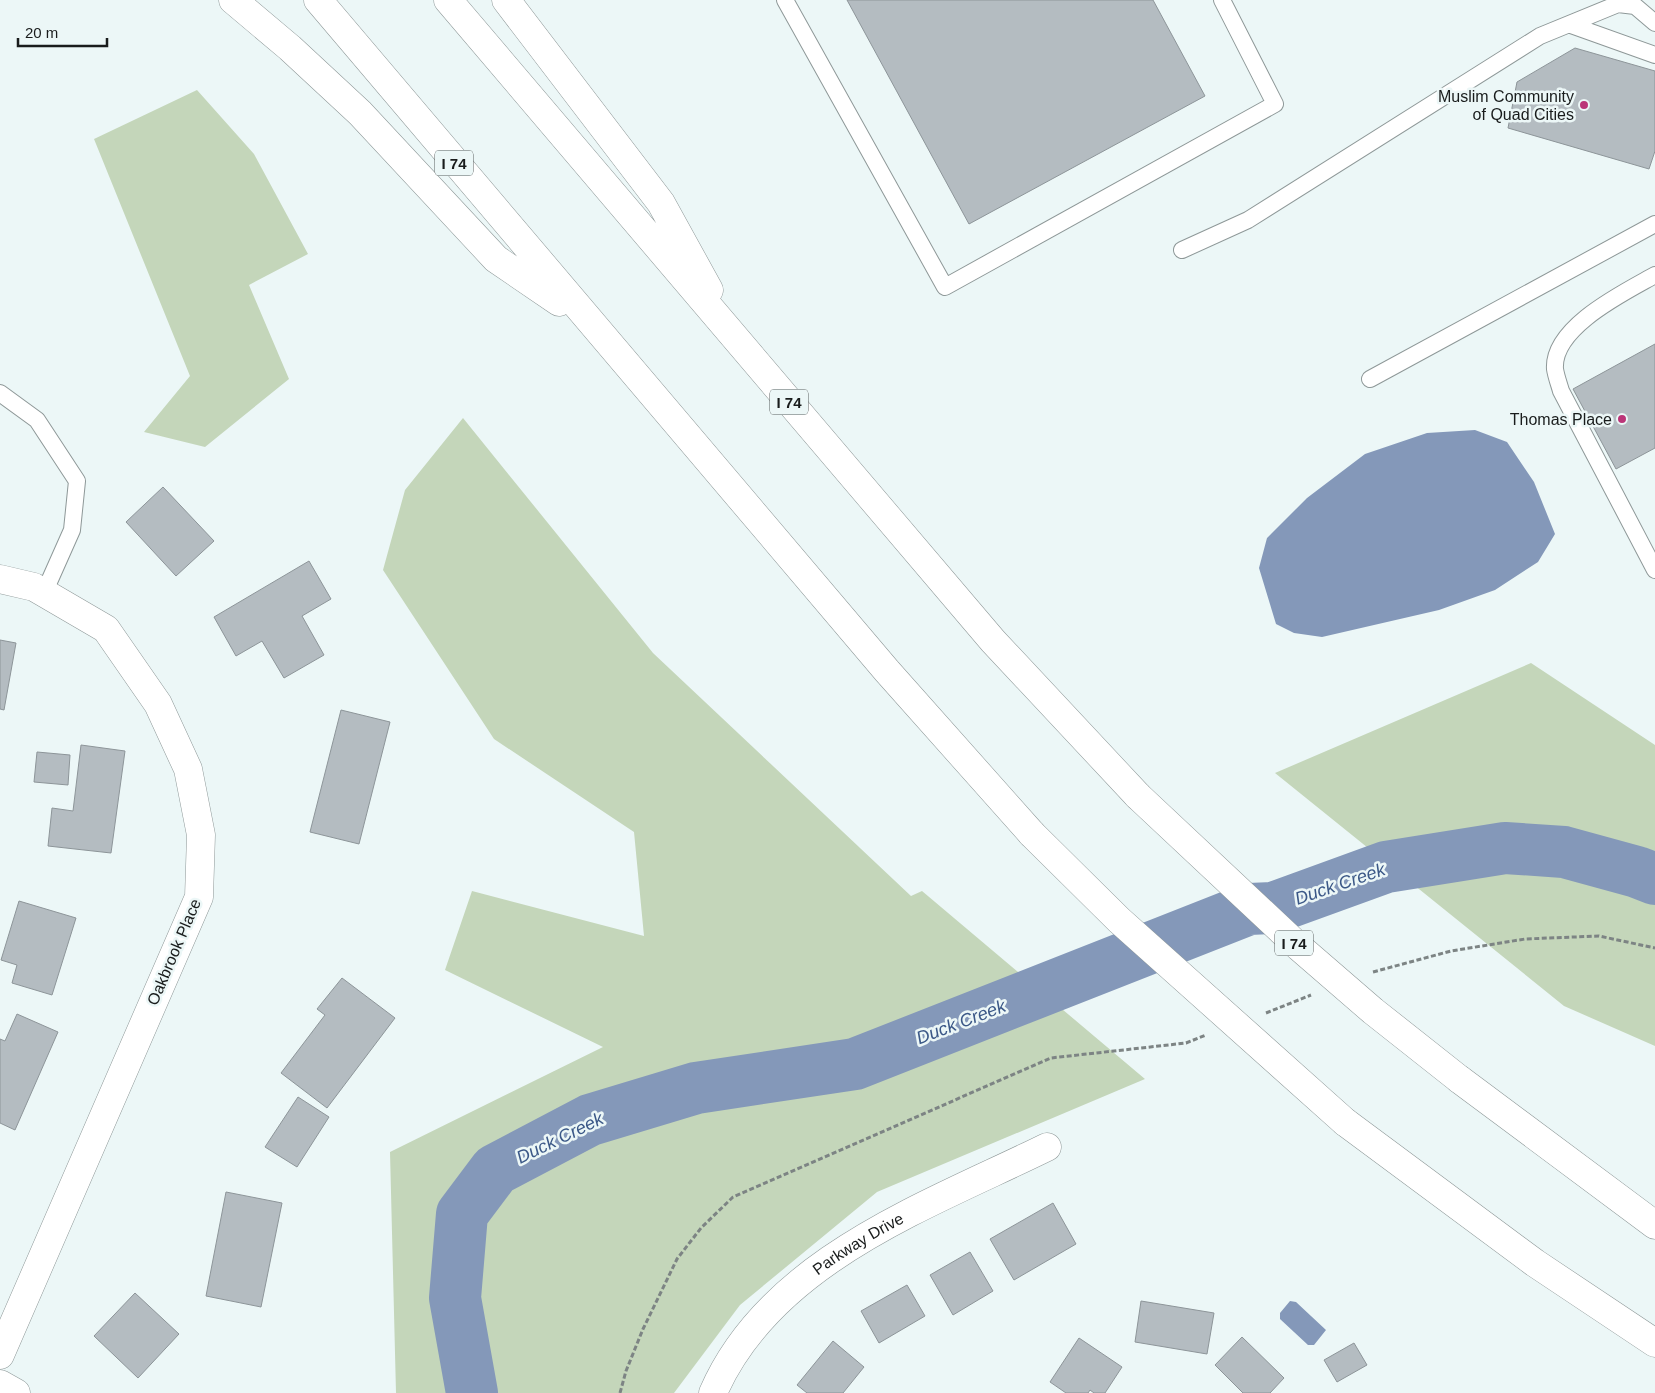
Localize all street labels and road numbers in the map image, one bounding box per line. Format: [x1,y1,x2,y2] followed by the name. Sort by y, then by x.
[435,150,473,176] road number: I 74
[770,390,808,414] road number: I 74
[144,896,204,1008] street label: Oakbrook Place
[1275,930,1313,956] road number: I 74
[809,1209,906,1278] street label: Parkway Drive

